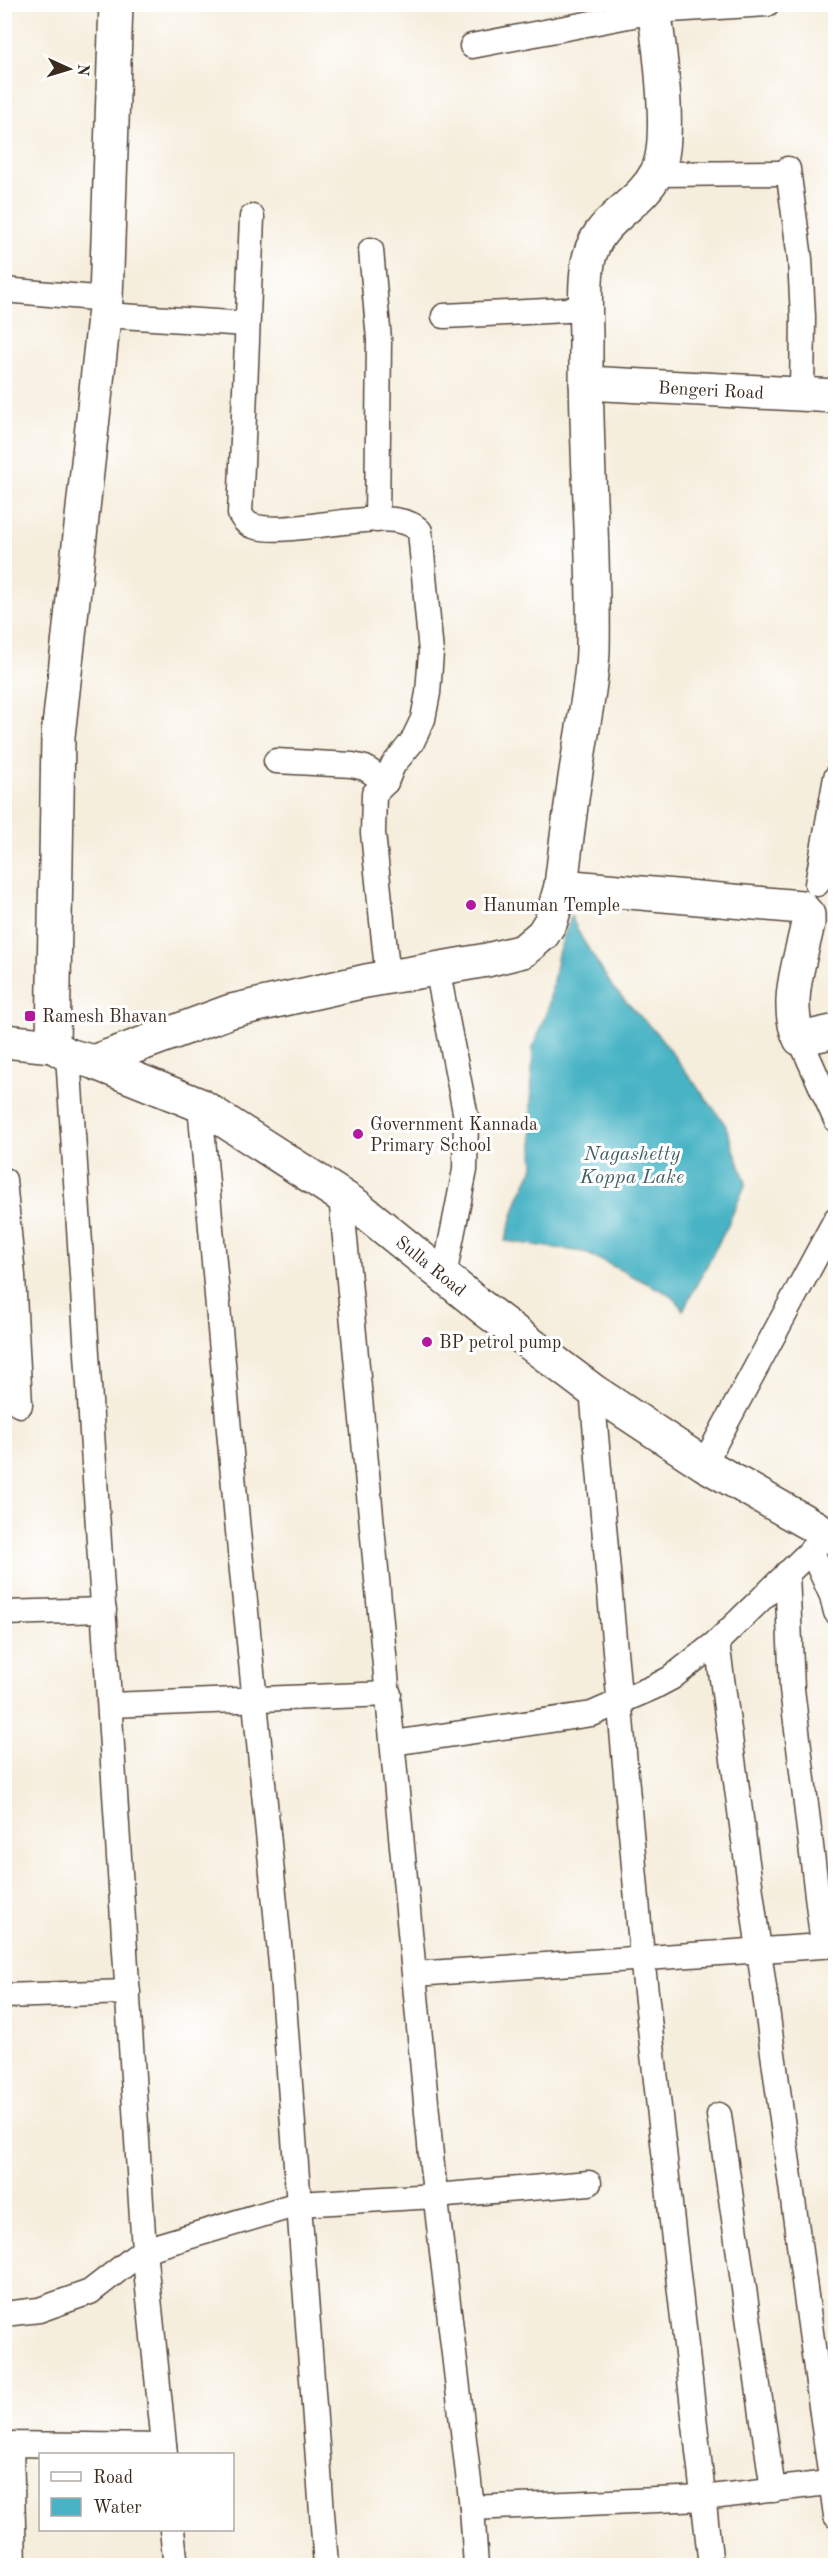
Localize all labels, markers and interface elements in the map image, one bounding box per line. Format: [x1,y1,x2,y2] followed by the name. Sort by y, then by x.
[39,39,99,99] north arrow
[74,63,90,77] text: N
[658,379,764,403] street label: Bengeri Road
[483,897,620,915] place label: Hanuman Temple
[464,898,478,912] marker: Hanuman Temple
[42,1008,167,1026] place label: Ramesh Bhavan
[23,1009,37,1023] marker: Ramesh Bhavan
[370,1116,538,1155] place label: Government Kannada Primary School
[351,1127,365,1141] marker: Government Kannada Primary School
[579,1145,684,1188] water label: Nagashetty Koppa Lake
[392,1233,469,1300] street label: Sulla Road
[439,1334,561,1352] place label: BP petrol pump
[420,1335,434,1349] marker: BP petrol pump
[39,2453,234,2531] legend
[93,2469,133,2487] text: Road
[93,2499,142,2517] text: Water

